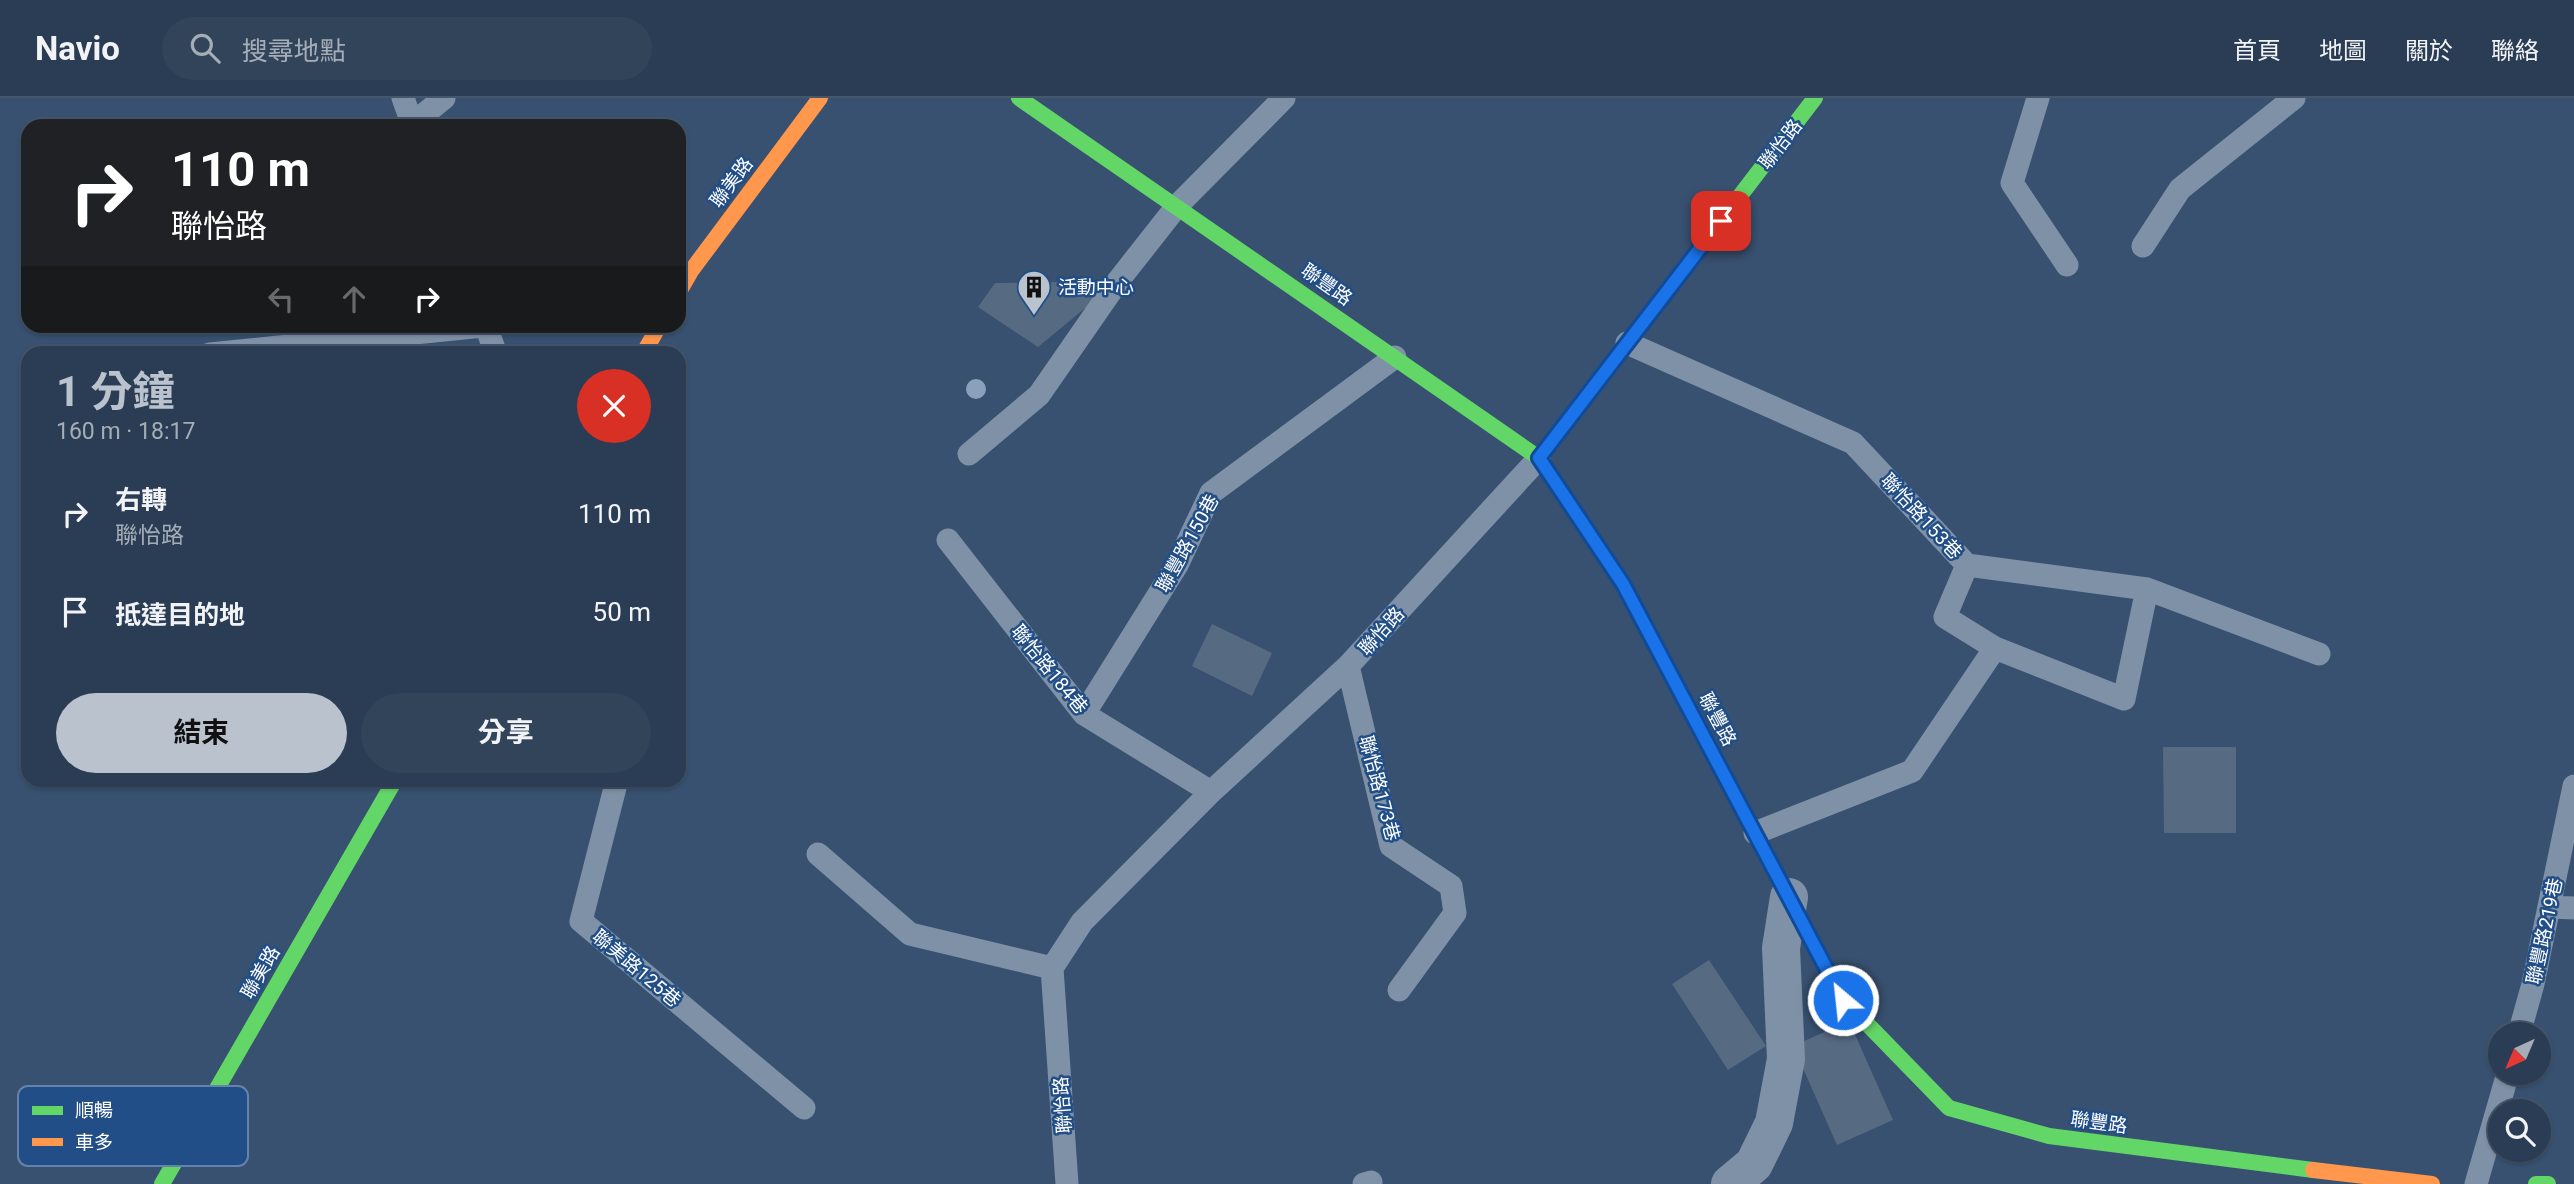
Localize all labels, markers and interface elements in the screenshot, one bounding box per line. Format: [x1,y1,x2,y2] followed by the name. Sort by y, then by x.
[162,17,652,80] search box
[35,29,120,68] text: Navio
[186,29,224,67] icon: search
[242,36,346,66] text: 搜尋地點
[2233,37,2281,65] text: 首頁
[2319,37,2367,65] text: 地圖
[2405,37,2453,65] text: 關於
[2491,37,2539,65] text: 聯絡
[1754,115,1807,174] street label: 聯怡路
[171,141,310,198] text: 110 m
[56,147,147,238] icon: right
[705,153,758,212] street label: 聯美路
[1691,191,1751,251] pin
[1702,202,1740,240] icon: arrive
[171,207,267,245] text: 聯怡路
[1297,259,1357,310] street label: 聯豐路
[1015,268,1053,317] building icon: 活動中心
[1058,276,1134,299] place label: 活動中心
[262,280,300,318] icon: left
[335,280,373,318] icon: ahead
[408,280,446,318] icon: right
[56,367,175,416] text: 1 分鐘
[577,369,651,443] button: close
[56,418,195,445] text: 160 m · 18:17
[1876,469,1967,564] street label: 聯怡路153巷
[115,485,167,515] text: 右轉
[1151,490,1224,596] street label: 聯豐路150巷
[56,495,94,533] icon: right
[578,499,651,529] text: 110 m
[115,522,184,549] text: 聯怡路
[56,593,94,631] icon: arrive
[593,597,651,627] text: 50 m
[115,600,245,630] text: 抵達目的地
[1354,602,1409,660] street label: 聯怡路
[1007,620,1093,719] street label: 聯怡路184巷
[1694,689,1741,750] street label: 聯豐路
[56,693,347,773] button: 結束
[361,693,651,773] button: 分享
[1354,733,1405,843] street label: 聯怡路173巷
[2522,876,2567,986] street label: 聯豐路219巷
[588,925,685,1012] street label: 聯美路125巷
[236,942,285,1003] street label: 聯美路
[1806,963,1880,1037] position arrow
[2488,1022,2552,1085] north arrow
[2488,1022,2551,1162] map controls
[1049,1076,1076,1134] street label: 聯怡路
[18,1086,248,1166] legend
[75,1099,113,1122] text: 順暢
[2488,1099,2551,1162] button: search
[2069,1107,2129,1138] street label: 聯豐路
[75,1131,113,1154] text: 車多

